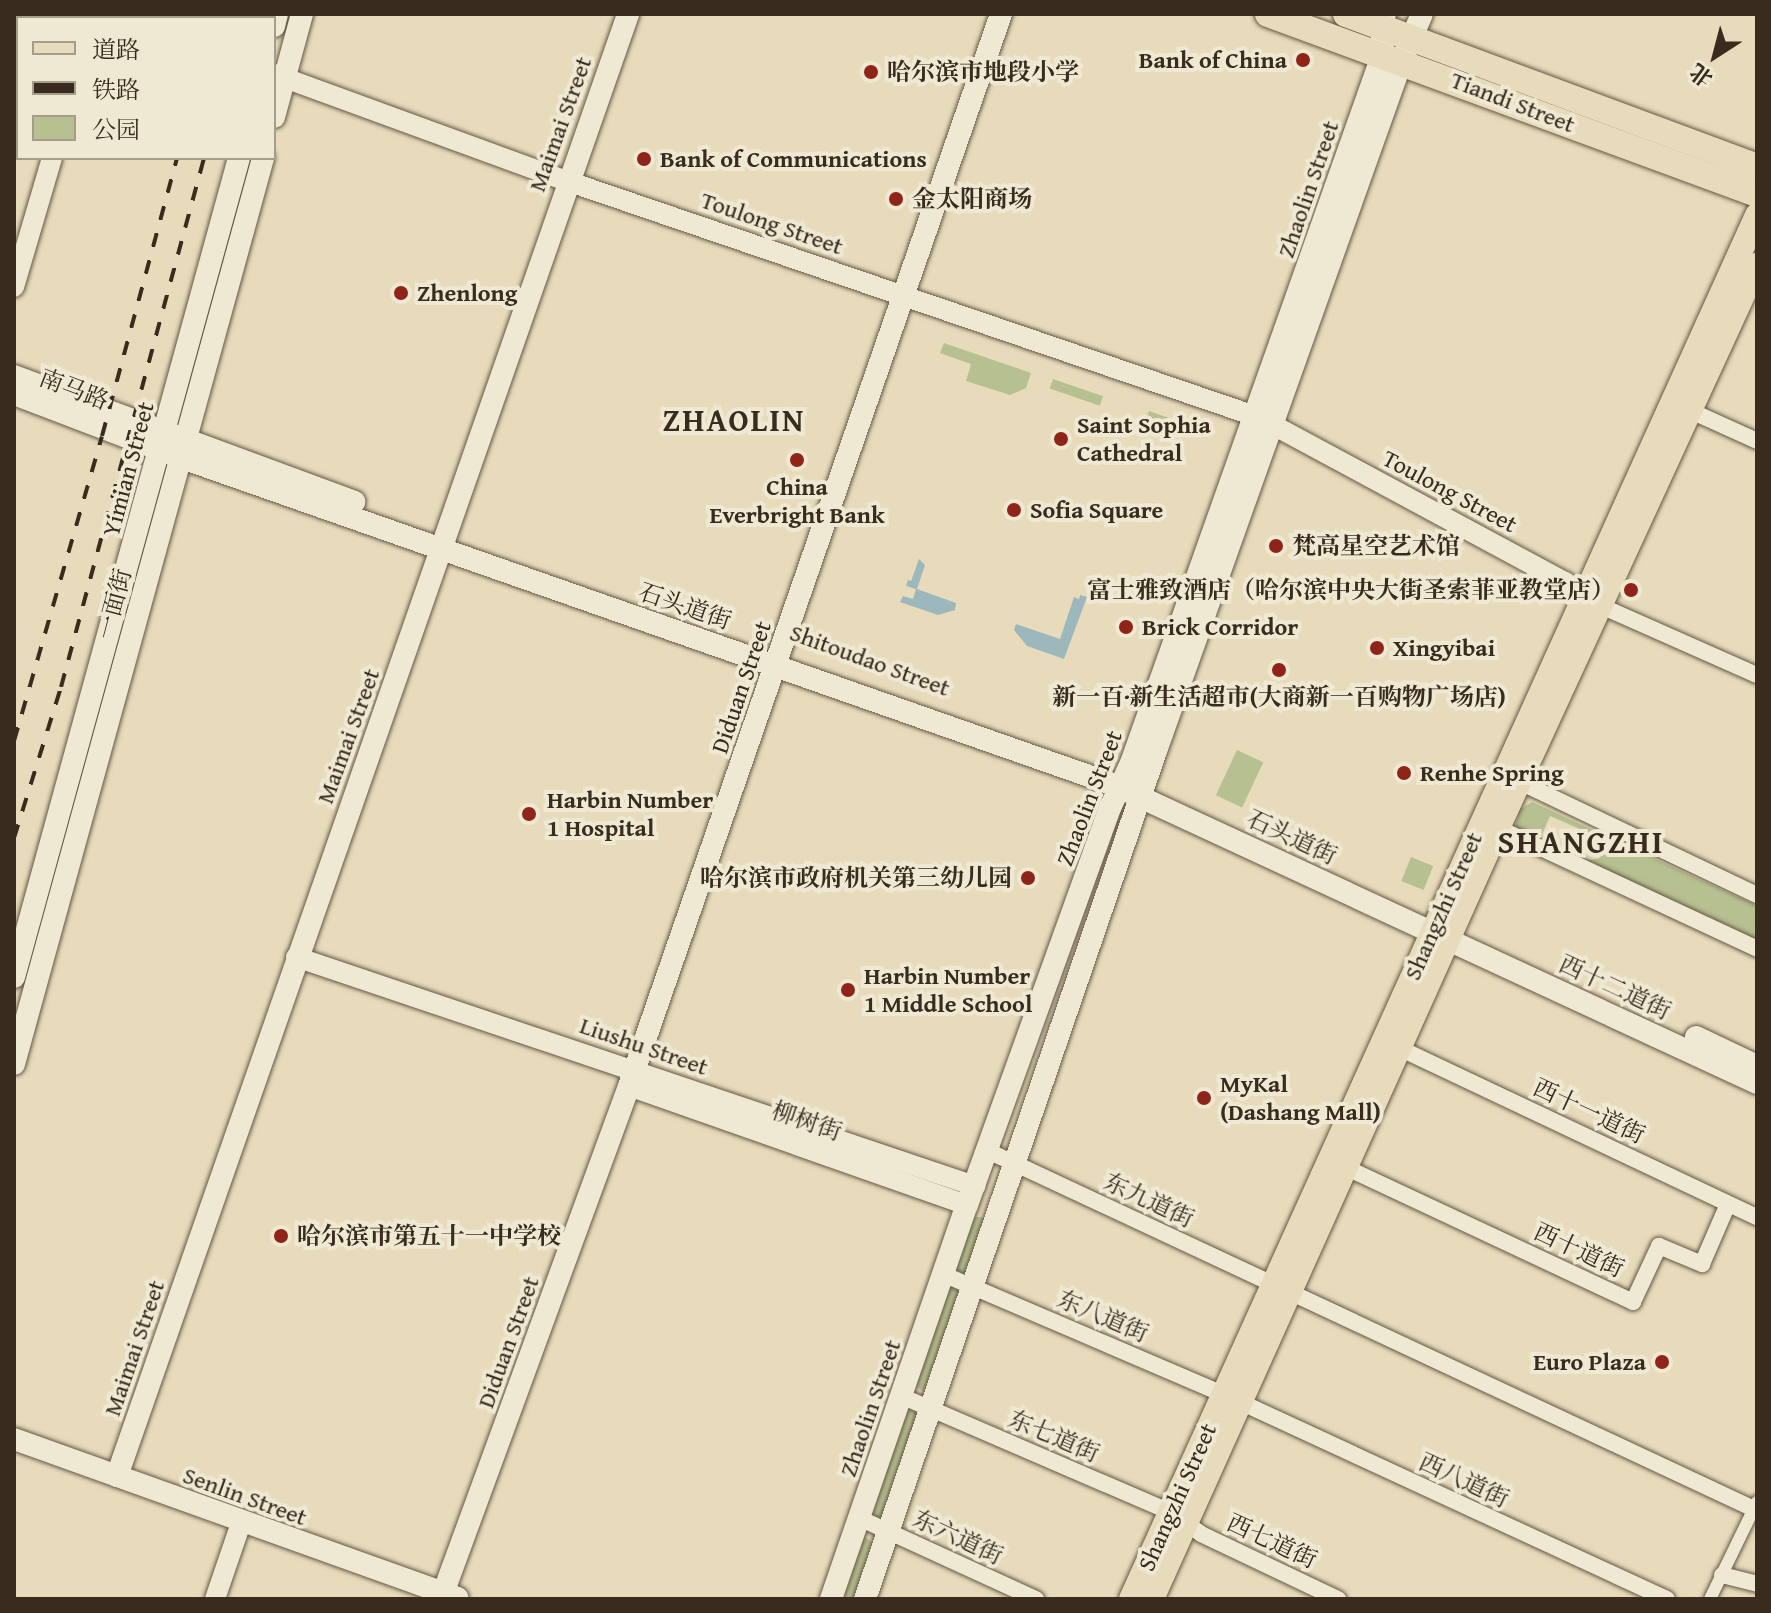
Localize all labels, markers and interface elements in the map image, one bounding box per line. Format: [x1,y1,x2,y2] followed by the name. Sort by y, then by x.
[16,16,276,160] legend
[1675,16,1755,96] north arrow
[92,32,140,67] text: 道路
[1139,46,1287,74] place label: Bank of China
[1294,51,1312,69] marker: Bank of China
[522,53,598,195] street label: Maimai Street
[1683,56,1719,95] text: 北
[887,58,1079,86] place label: 哈尔滨市地段小学
[862,63,880,81] marker: 哈尔滨市地段小学
[1447,65,1579,139] street label: Tiandi Street
[92,72,140,107] text: 铁路
[92,112,140,147] text: 公园
[1271,117,1345,261] street label: Zhaolin Street
[660,145,927,173] place label: Bank of Communications
[635,150,653,168] marker: Bank of Communications
[697,185,847,261] street label: Toulong Street
[912,185,1032,213] place label: 金太阳商场
[887,190,905,208] marker: 金太阳商场
[417,279,517,307] place label: Zhenlong
[392,284,410,302] marker: Zhenlong
[35,363,113,415] street label: 南马路
[96,398,160,540] street label: Yimian Street
[663,401,805,439] district label: ZHAOLIN
[1077,411,1211,467] place label: Saint Sophia Cathedral
[1052,430,1070,448] marker: Saint Sophia Cathedral
[1378,444,1522,538] street label: Toulong Street
[788,451,806,469] marker: China Everbright Bank
[709,473,885,529] place label: China Everbright Bank
[1030,496,1163,524] place label: Sofia Square
[1005,501,1023,519] marker: Sofia Square
[1292,532,1460,560] place label: 梵高星空艺术馆
[1267,537,1285,555] marker: 梵高星空艺术馆
[91,565,137,643] street label: 一面街
[1087,576,1615,604] place label: 富士雅致酒店（哈尔滨中央大街圣索菲亚教堂店）
[635,577,735,635] street label: 石头道街
[1622,581,1640,599] marker: 富士雅致酒店（哈尔滨中央大街圣索菲亚教堂店）
[1142,613,1298,641] place label: Brick Corridor
[705,617,777,757] street label: Diduan Street
[786,618,954,702] street label: Shitoudao Street
[1117,618,1135,636] marker: Brick Corridor
[1393,634,1495,662] place label: Xingyibai
[1368,639,1386,657] marker: Xingyibai
[1270,661,1288,679] marker: 新一百·新生活超市(大商新一百购物广场店)
[310,665,386,807] street label: Maimai Street
[1052,683,1506,711] place label: 新一百·新生活超市(大商新一百购物广场店)
[1050,726,1128,870] street label: Zhaolin Street
[1420,759,1564,787] place label: Renhe Spring
[1395,764,1413,782] marker: Renhe Spring
[547,786,713,842] place label: Harbin Number 1 Hospital
[518,803,540,825] marker: Harbin Number 1 Hospital
[1242,804,1342,870] street label: 石头道街
[1498,823,1664,861] district label: SHANGZHI
[1398,828,1488,984] street label: Shangzhi Street
[700,864,1012,892] place label: 哈尔滨市政府机关第三幼儿园
[1019,869,1037,887] marker: 哈尔滨市政府机关第三幼儿园
[1555,949,1675,1025] street label: 西十二道街
[864,962,1032,1018] place label: Harbin Number 1 Middle School
[839,981,857,999] marker: Harbin Number 1 Middle School
[576,1011,712,1081] street label: Liushu Street
[1220,1070,1381,1126] place label: MyKal (Dashang Mall)
[1529,1073,1649,1149] street label: 西十一道街
[1195,1089,1213,1107] marker: MyKal (Dashang Mall)
[768,1096,846,1146] street label: 柳树街
[1099,1167,1199,1233] street label: 东九道街
[1529,1217,1629,1283] street label: 西十道街
[297,1222,561,1250] place label: 哈尔滨市第五十一中学校
[272,1227,290,1245] marker: 哈尔滨市第五十一中学校
[471,1272,545,1412] street label: Diduan Street
[97,1276,171,1420] street label: Maimai Street
[1053,1284,1153,1348] street label: 东八道街
[833,1336,907,1480] street label: Zhaolin Street
[1533,1348,1646,1376] place label: Euro Plaza
[1653,1353,1671,1371] marker: Euro Plaza
[1004,1404,1104,1468] street label: 东七道街
[1132,1419,1222,1575] street label: Shangzhi Street
[1414,1447,1514,1513] street label: 西八道街
[179,1460,311,1532] street label: Senlin Street
[908,1504,1008,1570] street label: 东六道街
[1222,1508,1322,1574] street label: 西七道街

